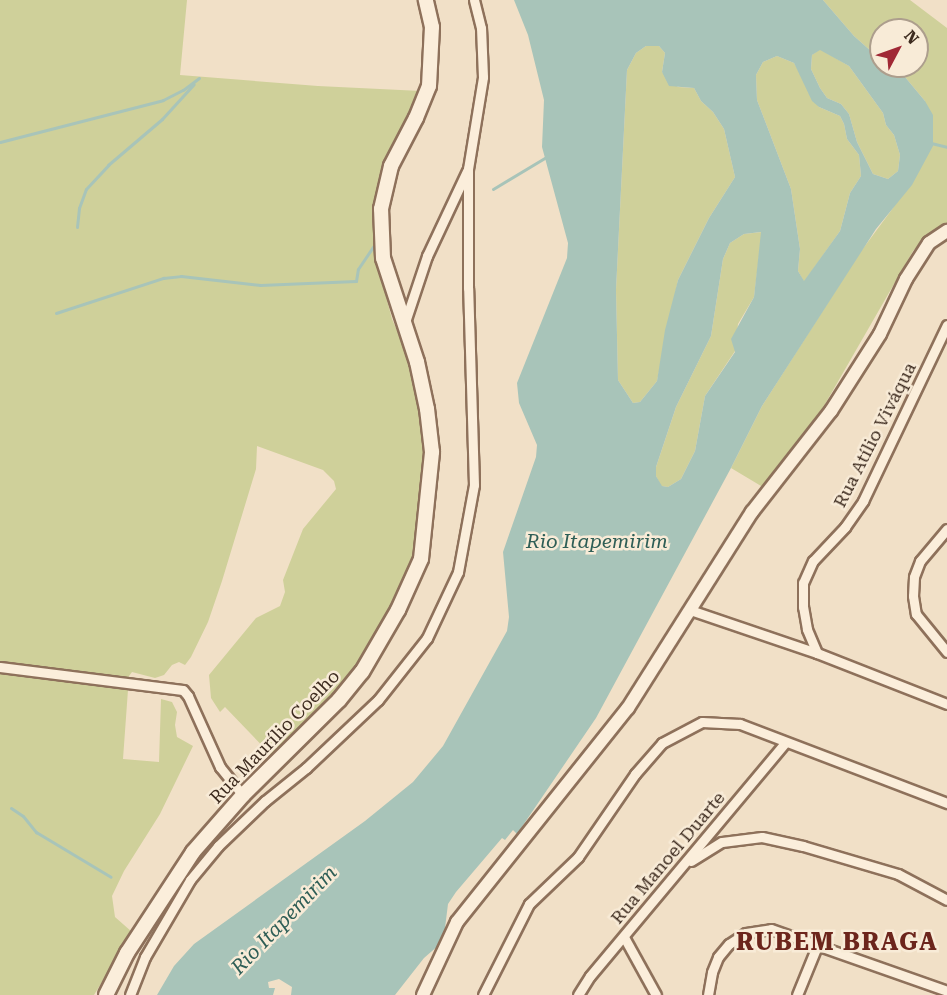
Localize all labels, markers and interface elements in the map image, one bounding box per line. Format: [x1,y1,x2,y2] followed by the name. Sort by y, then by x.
[869,18,929,78] north arrow
[900,26,923,48] text: N
[829,359,921,511] street label: Rua Atílio Viváqua
[526,529,668,553] water label: Rio Itapemirim
[206,666,344,808] street label: Rua Maurílio Coelho
[606,788,730,928] street label: Rua Manoel Duarte
[226,861,342,979] water label: Rio Itapemirim
[736,929,938,957] district label: RUBEM BRAGA

